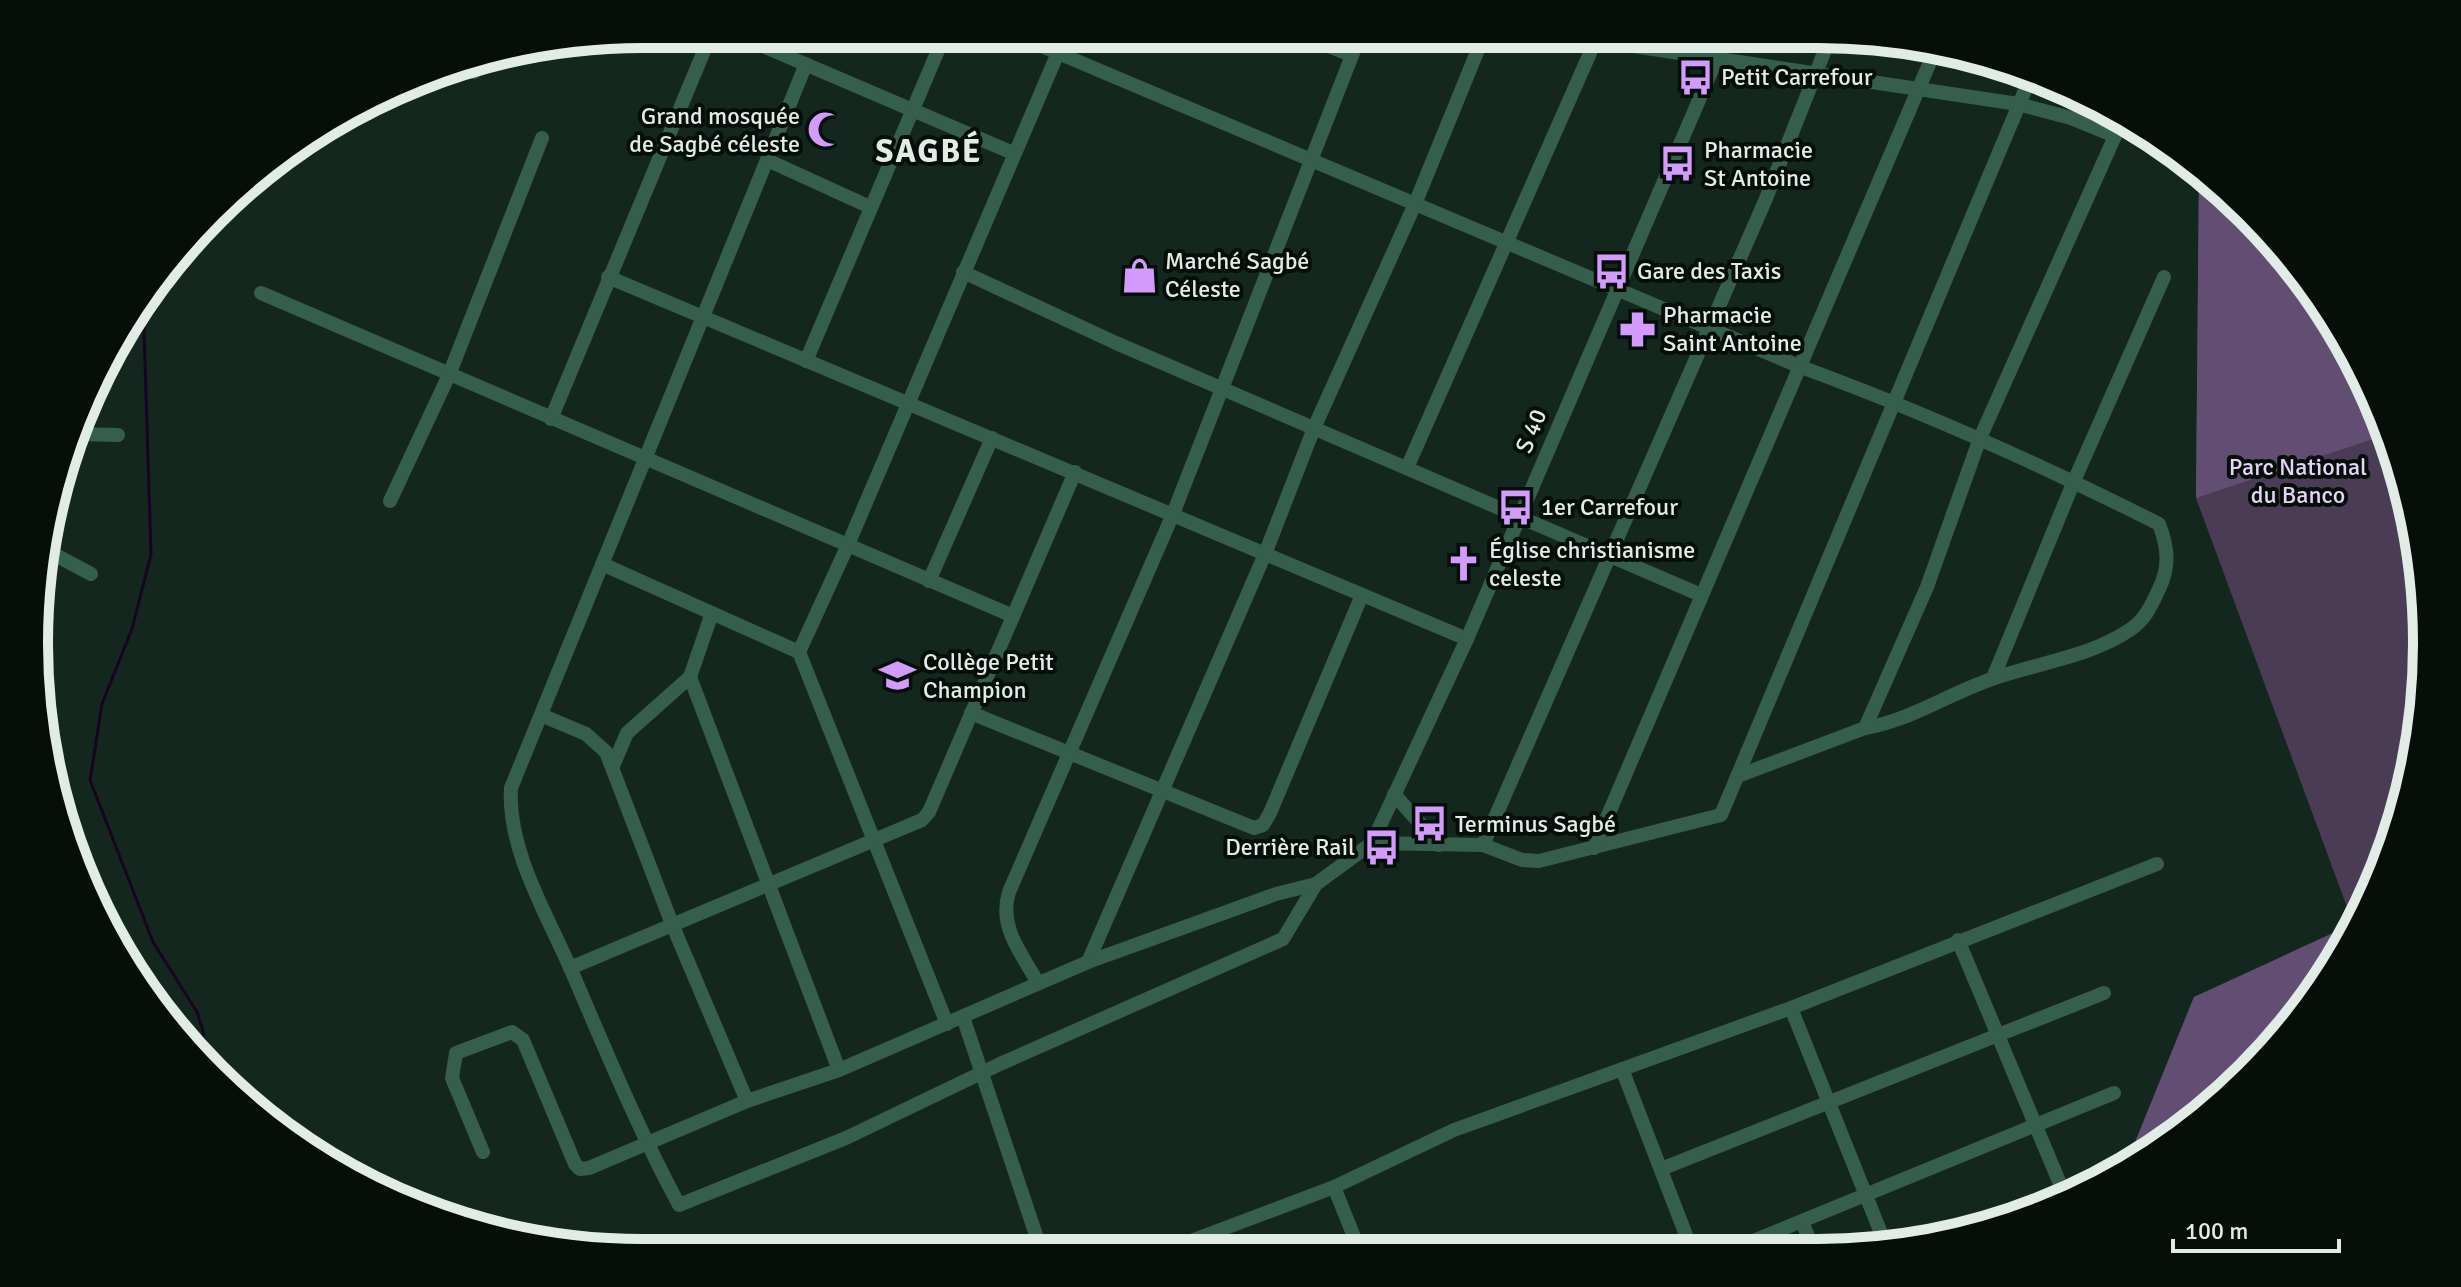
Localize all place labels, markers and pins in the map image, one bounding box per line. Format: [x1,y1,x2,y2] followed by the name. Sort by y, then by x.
[1676,58,1714,96] bus stop icon: Petit Carrefour
[1721,62,1873,92] place label: Petit Carrefour
[629,101,800,159] place label: Grand mosquée de Sagbé céleste
[807,111,845,149] mosque icon: Grand mosquée de Sagbé céleste
[1704,135,1813,193] place label: Pharmacie St Antoine
[1659,145,1697,183] bus stop icon: Pharmacie St Antoine
[1165,246,1309,304] place label: Marché Sagbé Céleste
[1592,252,1630,290] bus stop icon: Gare des Taxis
[1120,256,1158,294] shop icon: Marché Sagbé Céleste
[1637,256,1781,286] place label: Gare des Taxis
[1663,300,1802,358] place label: Pharmacie Saint Antoine
[1618,310,1656,348] pharmacy icon: Pharmacie Saint Antoine
[1496,488,1534,526] bus stop icon: 1er Carrefour
[1541,492,1678,522] place label: 1er Carrefour
[1489,535,1695,593] place label: Église christianisme celeste
[1444,545,1482,583] church icon: Église christianisme celeste
[923,647,1054,705] place label: Collège Petit Champion
[878,657,916,695] school or university icon: Collège Petit Champion
[1410,805,1448,843] bus stop icon: Terminus Sagbé
[1455,809,1616,839] place label: Terminus Sagbé
[1362,828,1400,866] bus stop icon: Derrière Rail
[1225,832,1355,862] place label: Derrière Rail

